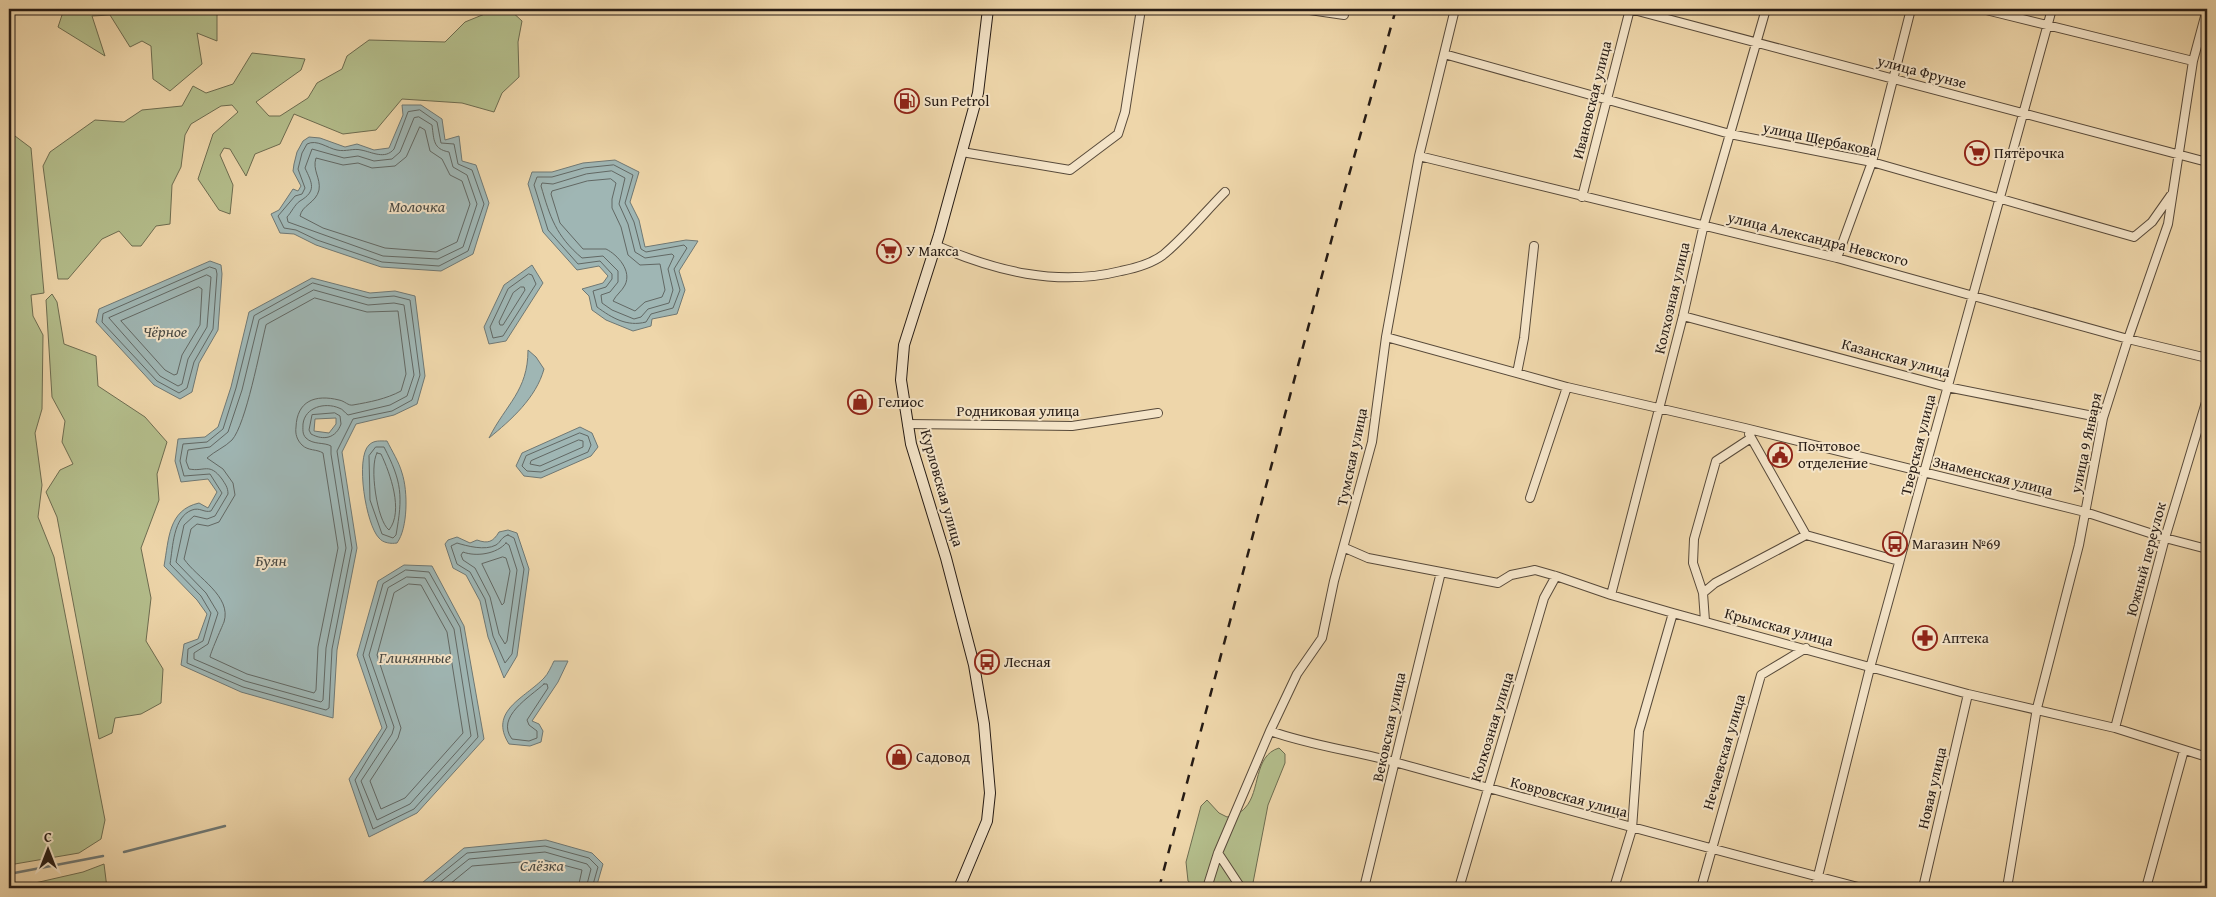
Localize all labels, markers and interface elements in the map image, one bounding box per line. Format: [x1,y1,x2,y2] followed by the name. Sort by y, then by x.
[1567,38,1617,161] street label: Ивановская улица
[1874,49,1969,94] street label: улица Фрунзе
[894,88,920,114] fuel station icon: Sun Petrol
[924,90,989,111] place label: Sun Petrol
[1760,116,1880,161] street label: улица Щербакова
[1964,140,1990,166] supermarket icon: Пятёрочка
[1994,142,2065,163] place label: Пятёрочка
[389,194,446,218] water label: Молочка
[1725,206,1911,271] street label: улица Александра Невского
[876,238,902,264] supermarket icon: У Макса
[1648,239,1695,356] street label: Колхозная улица
[906,240,960,261] place label: У Макса
[143,319,188,343] water label: Чёрное
[1839,333,1954,382] street label: Казанская улица
[847,389,873,415] shop icon: Гелиос
[2064,390,2106,496] street label: улица 9 Января
[878,391,924,412] place label: Гелиос
[1895,391,1940,498] street label: Тверская улица
[957,400,1080,421] street label: Родниковая улица
[1331,405,1372,508] street label: Тумская улица
[916,427,970,550] street label: Курловская улица
[1798,435,1868,473] place label: Почтовое отделение
[1767,442,1793,468] public building icon: Почтовое отделение
[1931,450,2056,501] street label: Знаменская улица
[2120,499,2171,618] street label: Южный переулок
[1882,531,1908,557] bus stop icon: Магазин №69
[1912,533,2000,554] place label: Магазин №69
[255,548,287,572] water label: Буян
[1723,602,1837,651] street label: Крымская улица
[1912,625,1938,651] pharmacy icon: Аптека
[1942,627,1990,648] place label: Аптека
[378,645,452,669] water label: Глинянные
[974,649,1000,675] bus stop icon: Лесная
[1004,651,1051,672] place label: Лесная
[1465,668,1519,785] street label: Колхозная улица
[1367,669,1411,784] street label: Вековская улица
[1697,691,1750,812] street label: Нечаевская улица
[886,744,912,770] shop icon: Садовод
[1912,744,1951,831] street label: Новая улица
[916,746,970,767] place label: Садовод
[1508,771,1631,822] street label: Ковровская улица
[22,824,72,874] north arrow
[44,827,52,847] text: С
[520,853,565,877] water label: Слёзка

